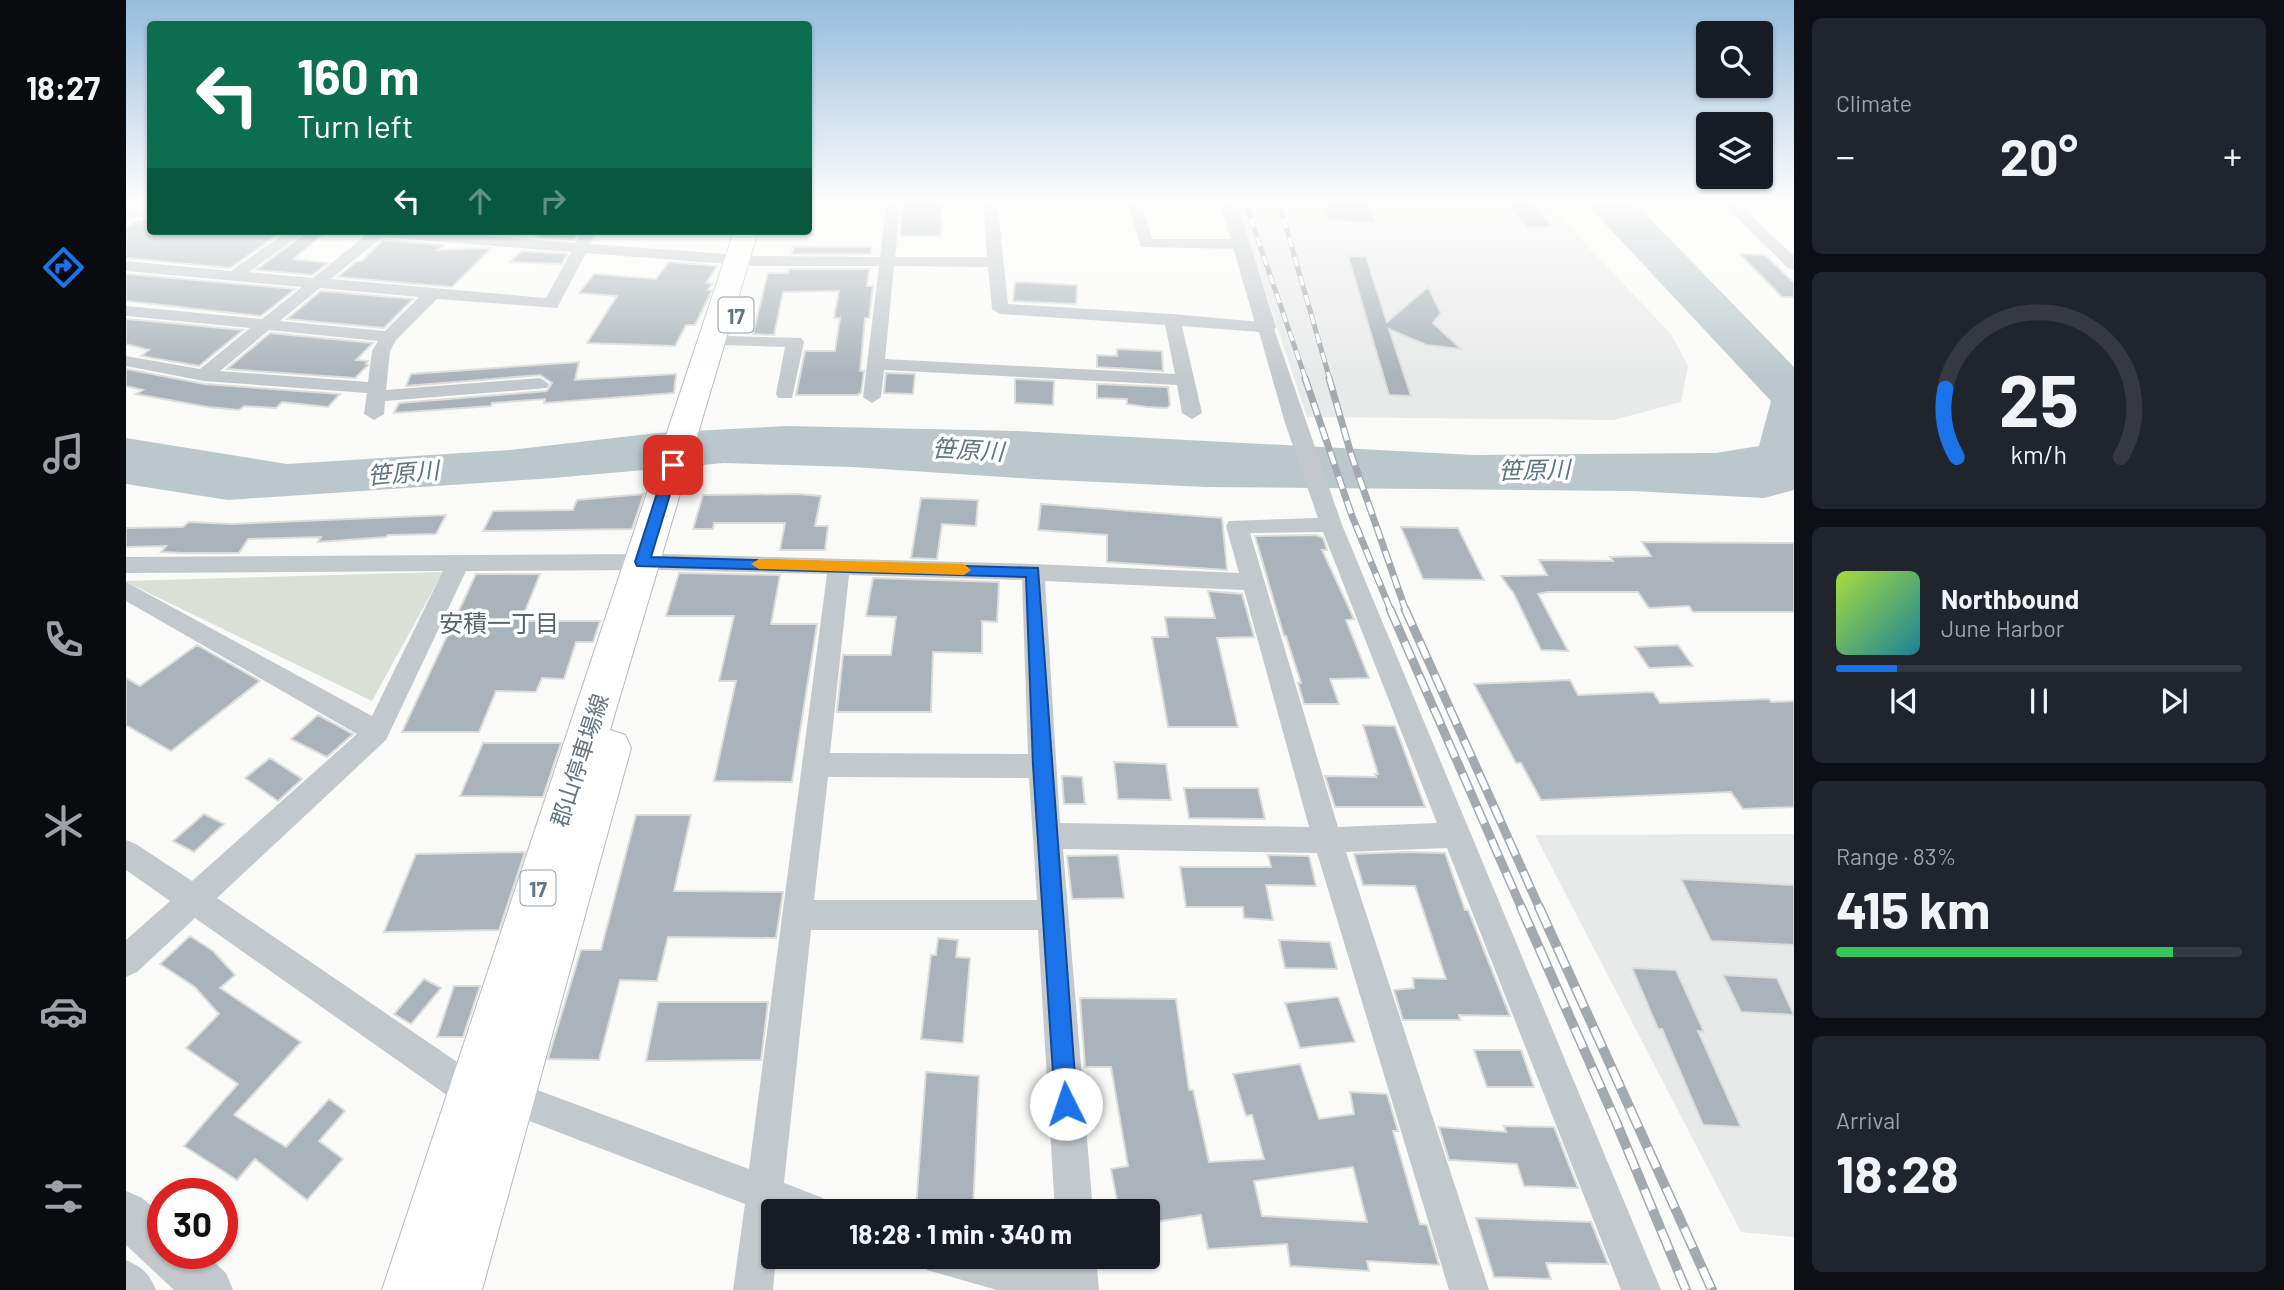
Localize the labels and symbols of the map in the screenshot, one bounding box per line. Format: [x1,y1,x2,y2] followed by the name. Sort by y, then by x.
[718,298,754,332] road number: 17
[931,433,1008,466] water label: 笹原川
[643,435,703,495] pin
[366,454,443,490] water label: 笹原川
[1498,454,1573,484] water label: 笹原川
[439,608,559,637] district label: 安積一丁目
[544,690,614,830] street label: 郡山停車場線
[520,870,556,906] road number: 17
[1029,1067,1103,1141] position arrow
[147,1178,238,1269] speed limit sign: 30

